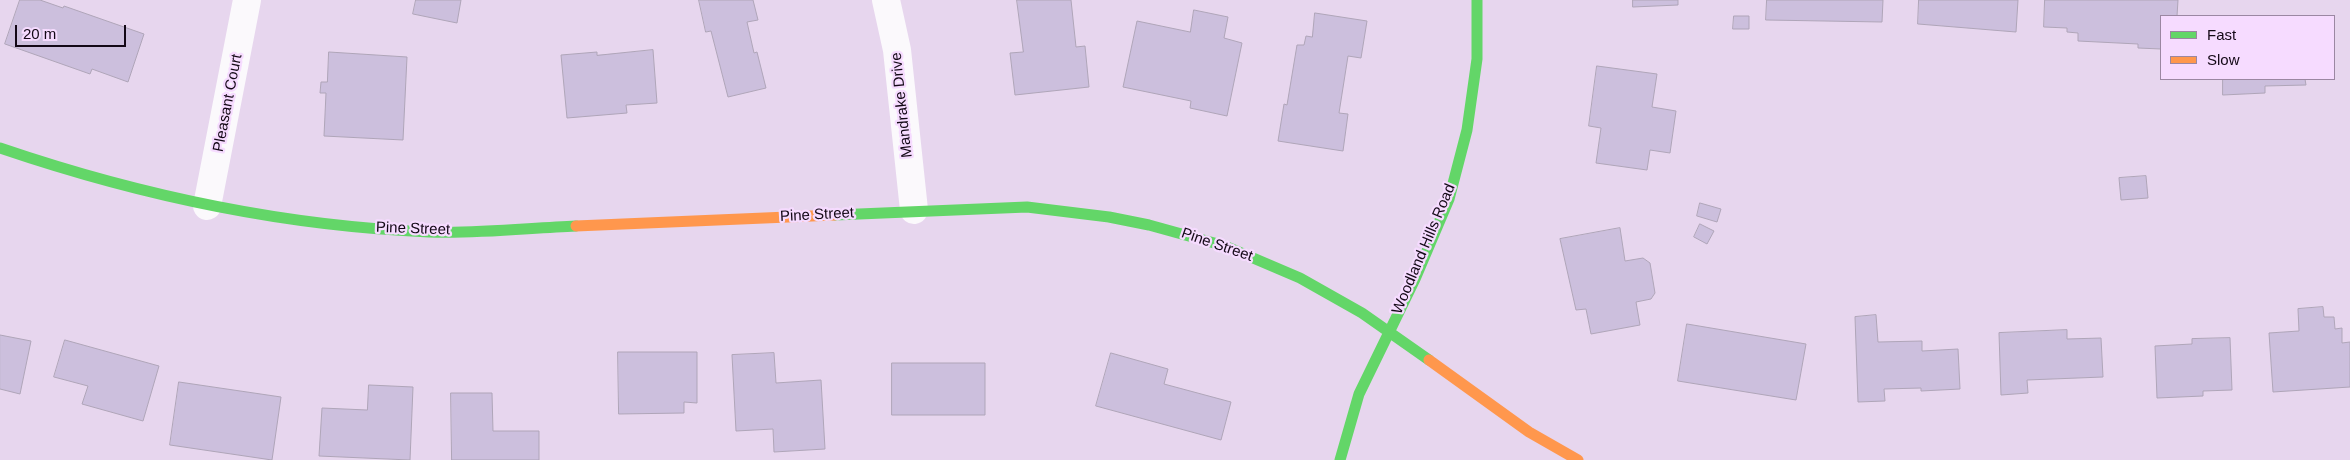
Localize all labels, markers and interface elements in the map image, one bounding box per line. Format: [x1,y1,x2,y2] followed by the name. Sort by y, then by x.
[18,15,129,47] scale bar
[2160,15,2335,80] legend
[23,25,56,42] text: 20 m
[2207,26,2236,43] text: Fast
[888,51,916,159] street label: Mandrake Drive
[2207,51,2240,68] text: Slow
[210,53,246,153] street label: Pleasant Court
[1388,181,1460,317] street label: Woodland Hills Road
[779,204,855,226] street label: Pine Street
[376,219,450,239] street label: Pine Street
[1179,224,1255,266] street label: Pine Street

